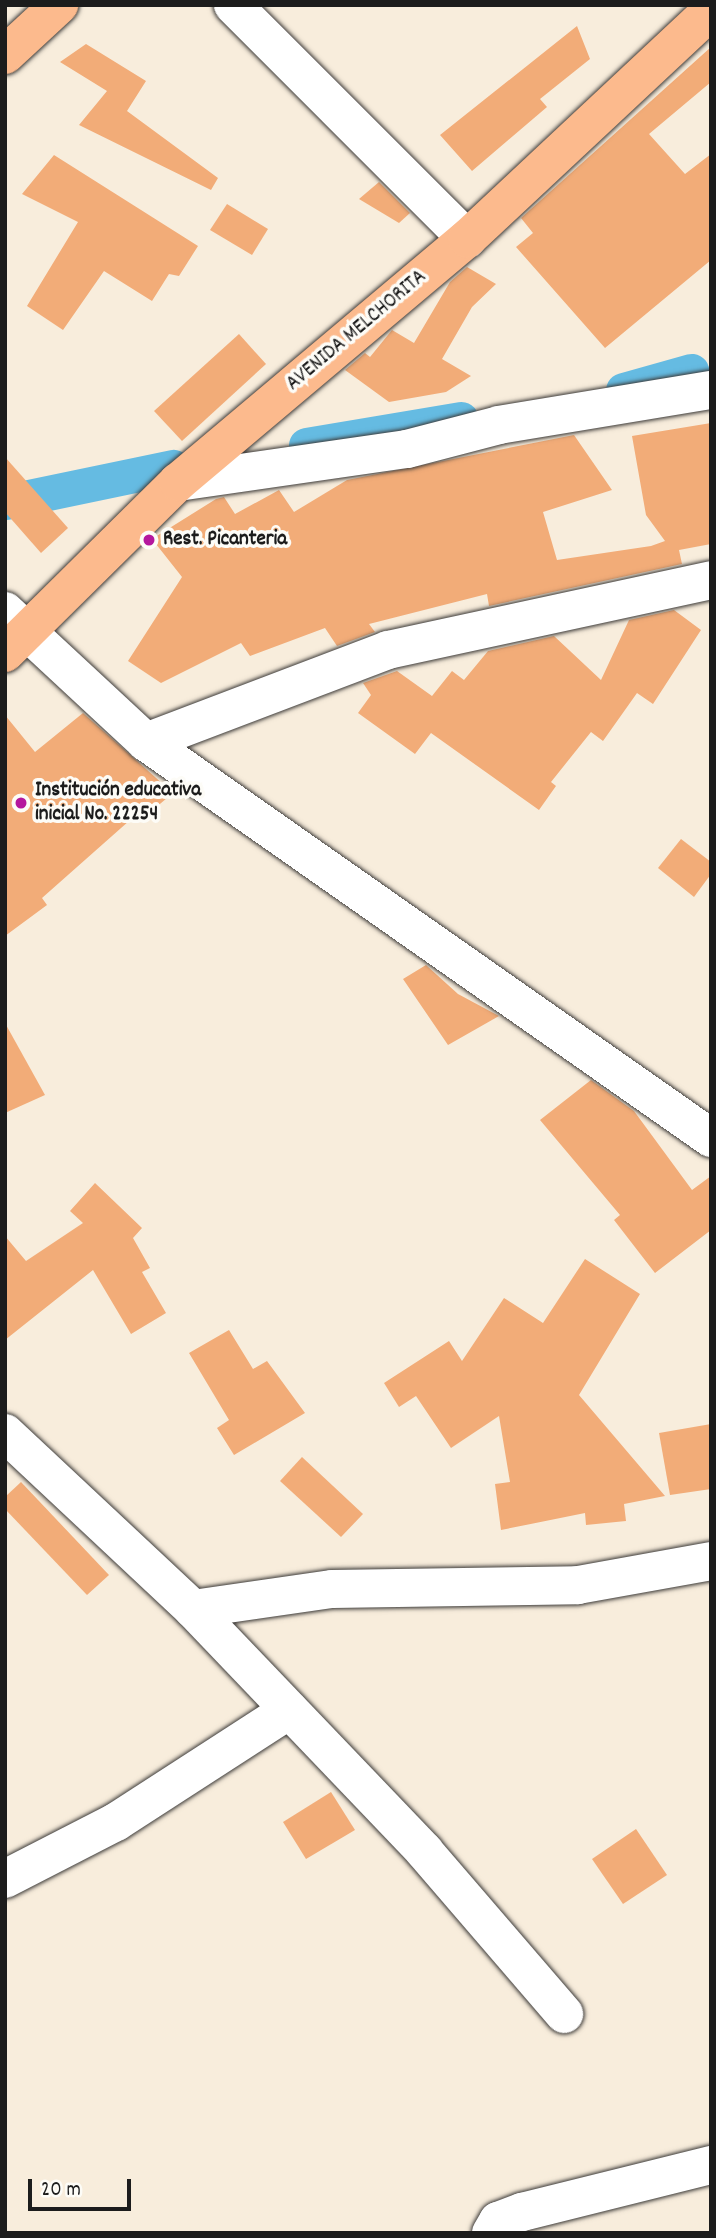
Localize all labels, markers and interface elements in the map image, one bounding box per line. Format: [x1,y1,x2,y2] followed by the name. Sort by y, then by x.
[282,265,432,397] street label: AVENIDA MELCHORITA
[163,527,287,553] place label: Rest. Picanteria
[141,532,157,548] marker: Rest. Picanteria
[35,778,201,828] place label: Institución educativa inicial No. 22254
[13,795,29,811] marker: Institución educativa inicial No. 22254
[32,2164,135,2208] scale bar
[41,2176,81,2206] text: 20 m

